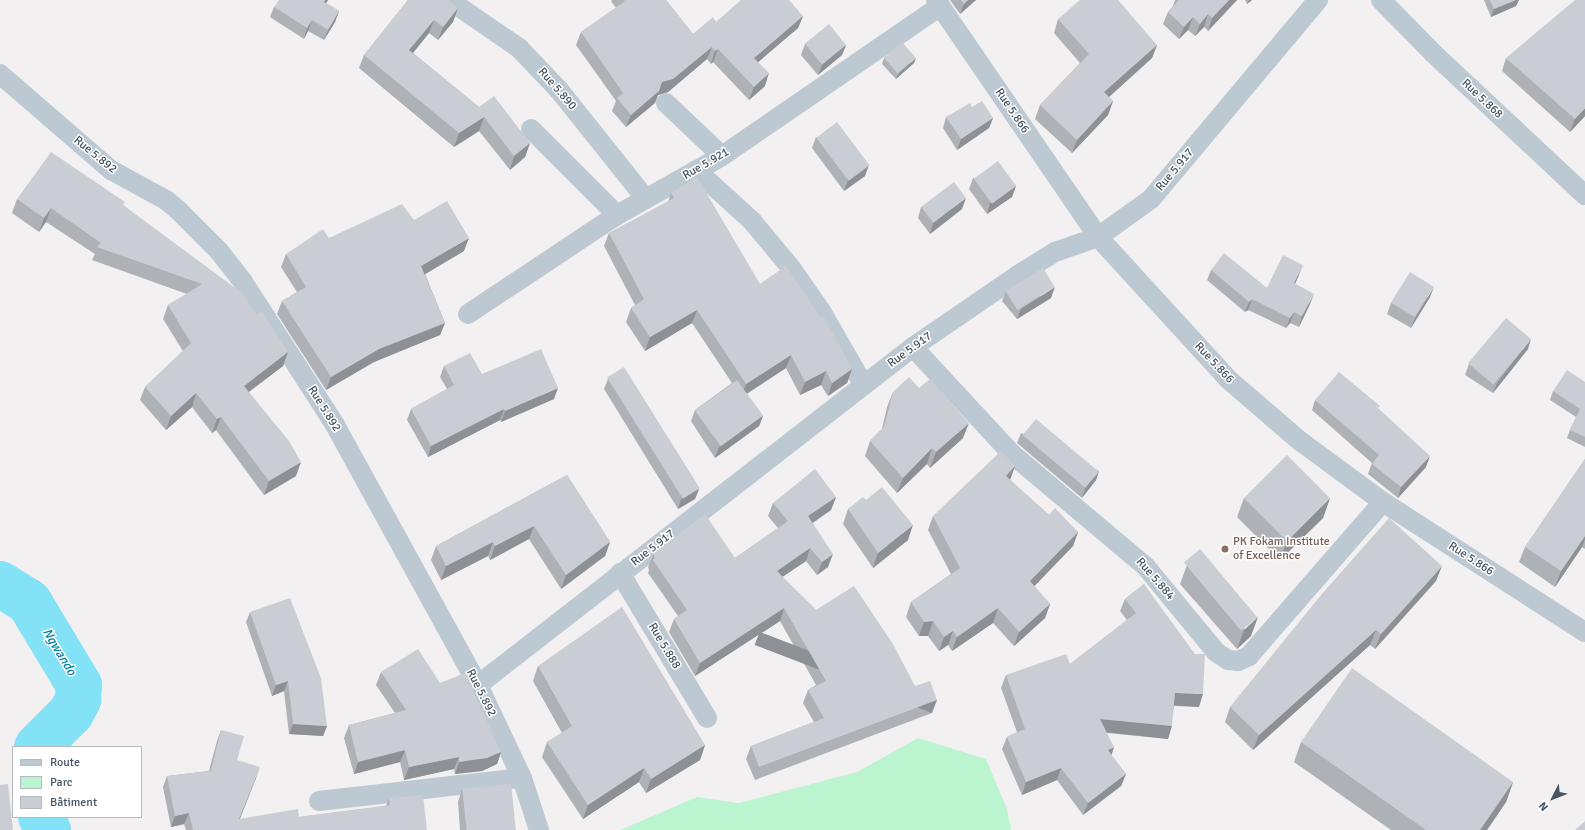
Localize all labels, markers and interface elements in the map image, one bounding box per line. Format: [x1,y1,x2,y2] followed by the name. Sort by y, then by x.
[535,65,579,113] street label: Rue 5.890
[1458,76,1506,122] street label: Rue 5.868
[992,86,1032,136] street label: Rue 5.866
[71,133,119,177] street label: Rue 5.892
[680,145,732,183] street label: Rue 5.921
[1153,146,1197,194] street label: Rue 5.917
[885,329,935,371] street label: Rue 5.917
[1191,339,1237,387] street label: Rue 5.866
[304,383,344,435] street label: Rue 5.892
[628,527,678,569] street label: Rue 5.917
[1233,535,1330,563] place label: PK Fokam Institute of Excellence
[1446,539,1496,579] street label: Rue 5.866
[1220,544,1230,554] marker: PK Fokam Institute of Excellence
[1133,555,1177,603] street label: Rue 5.884
[645,620,683,672] street label: Rue 5.888
[39,626,79,678] water label: Ngwando
[463,667,499,719] street label: Rue 5.892
[12,746,142,818] legend
[50,755,80,770] text: Route
[50,775,72,790] text: Parc
[1533,778,1573,818] north arrow
[50,795,97,810] text: Bâtiment
[1536,799,1551,814] text: N

